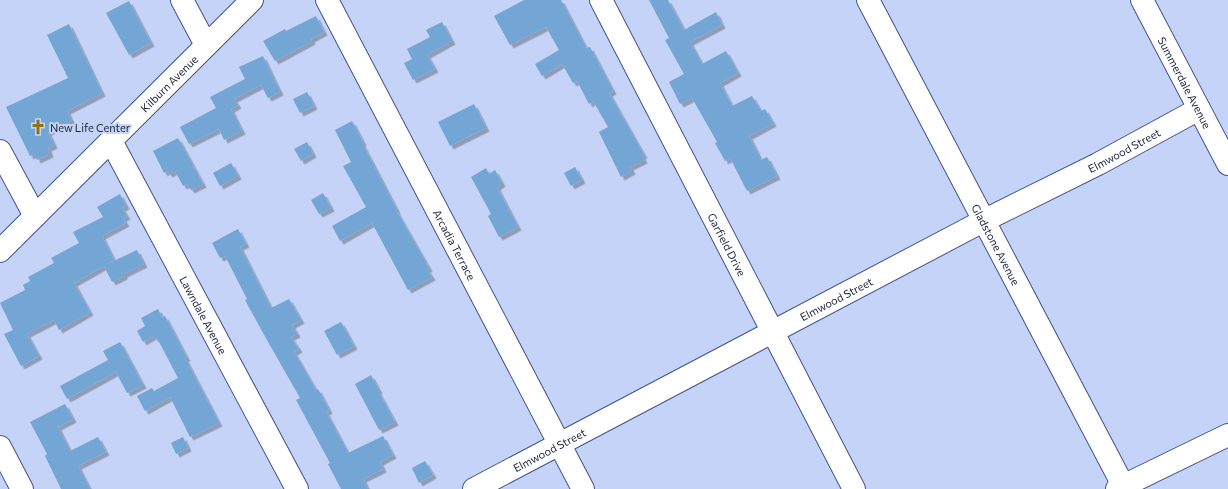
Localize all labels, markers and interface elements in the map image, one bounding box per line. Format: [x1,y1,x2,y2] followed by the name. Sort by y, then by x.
[1156,34,1215,130] street label: Summerdale Avenue
[137,52,200,114] street label: Kilburn Avenue
[29,118,47,136] church icon: New Life Center
[50,121,131,134] place label: New Life Center
[1086,125,1163,175] street label: Elmwood Street
[970,201,1023,287] street label: Gladstone Avenue
[431,207,479,282] street label: Arcadia Terrace
[706,211,749,278] street label: Garfield Drive
[178,273,230,356] street label: Lawndale Avenue
[797,274,875,323] street label: Elmwood Street
[511,425,588,474] street label: Elmwood Street

